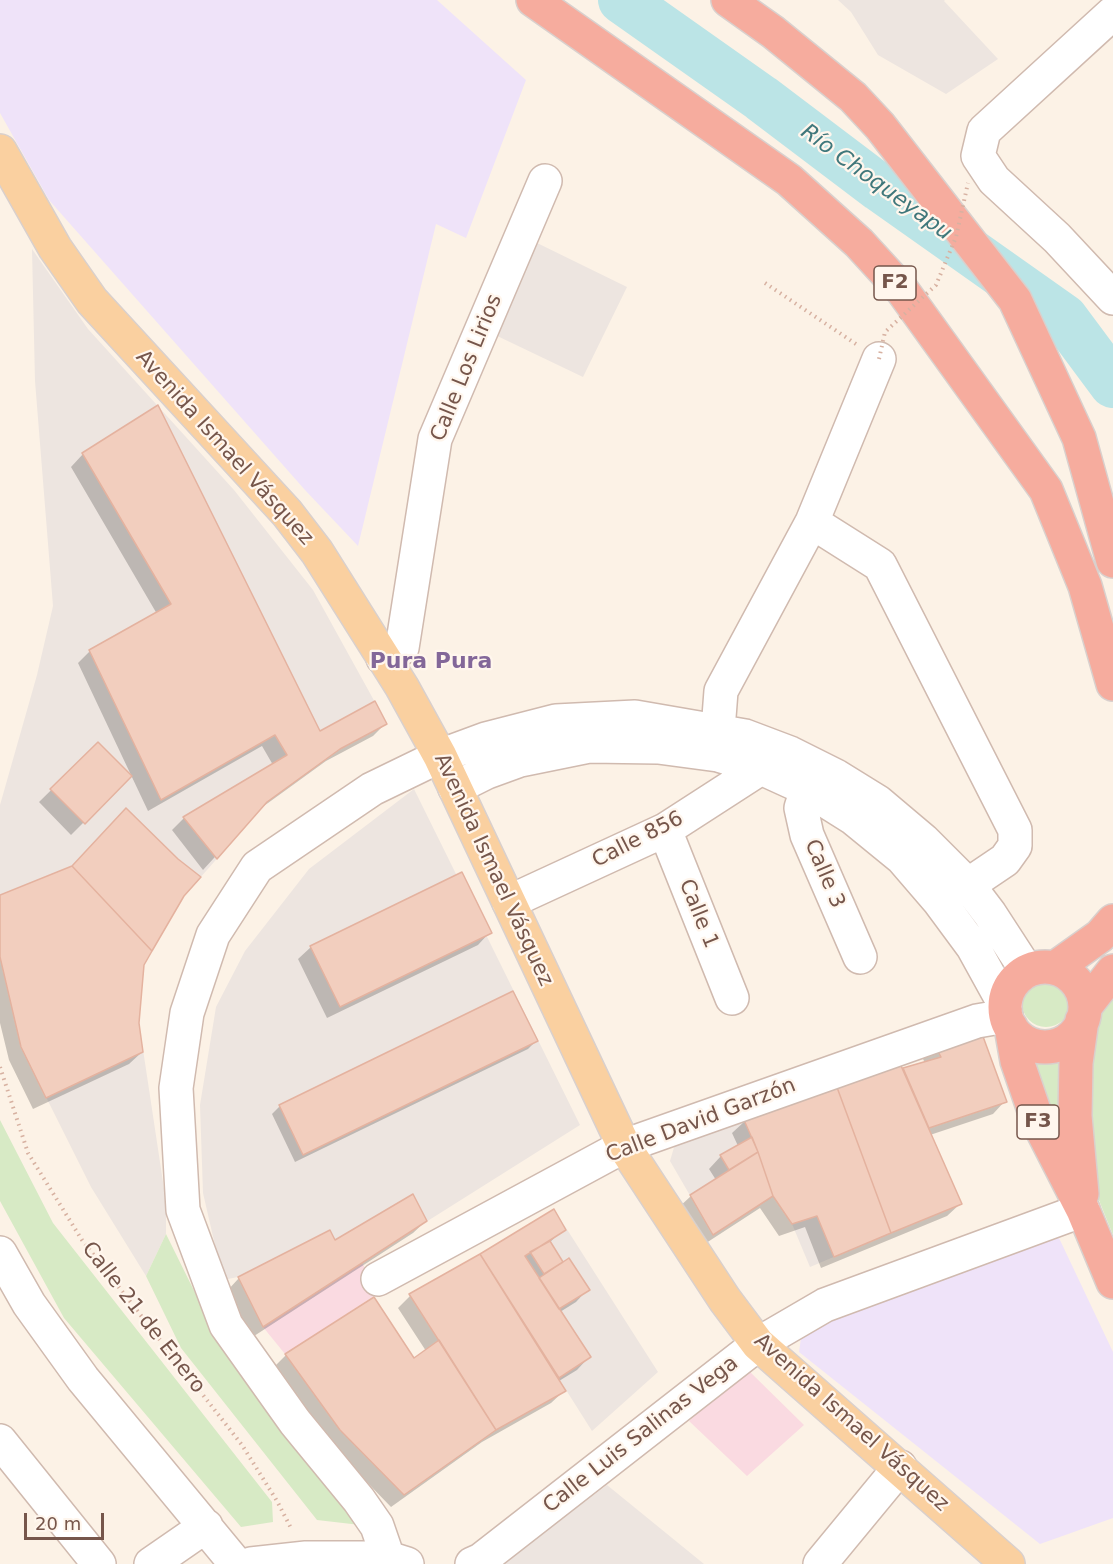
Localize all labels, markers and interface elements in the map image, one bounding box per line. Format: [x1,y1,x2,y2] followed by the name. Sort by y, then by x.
[795,119,957,247] water label: Río Choqueyapu
[874,266,916,300] road number: F2
[426,291,508,445] street label: Calle Los Lirios
[130,345,318,551] street label: Avenida Ismael Vásquez
[370,649,492,675] district label: Pura Pura
[428,750,558,990] street label: Avenida Ismael Vásquez
[588,806,688,874] street label: Calle 856
[798,836,850,912] street label: Calle 3
[673,876,723,952] street label: Calle 1
[603,1073,799,1169] street label: Calle David Garzón
[1017,1105,1059,1139] road number: F3
[76,1237,210,1399] street label: Calle 21 de Enero
[748,1329,954,1517] street label: Avenida Ismael Vásquez
[539,1351,743,1519] street label: Calle Luis Salinas Vega
[27,1501,106,1539] scale bar
[35,1513,81,1534] text: 20 m

